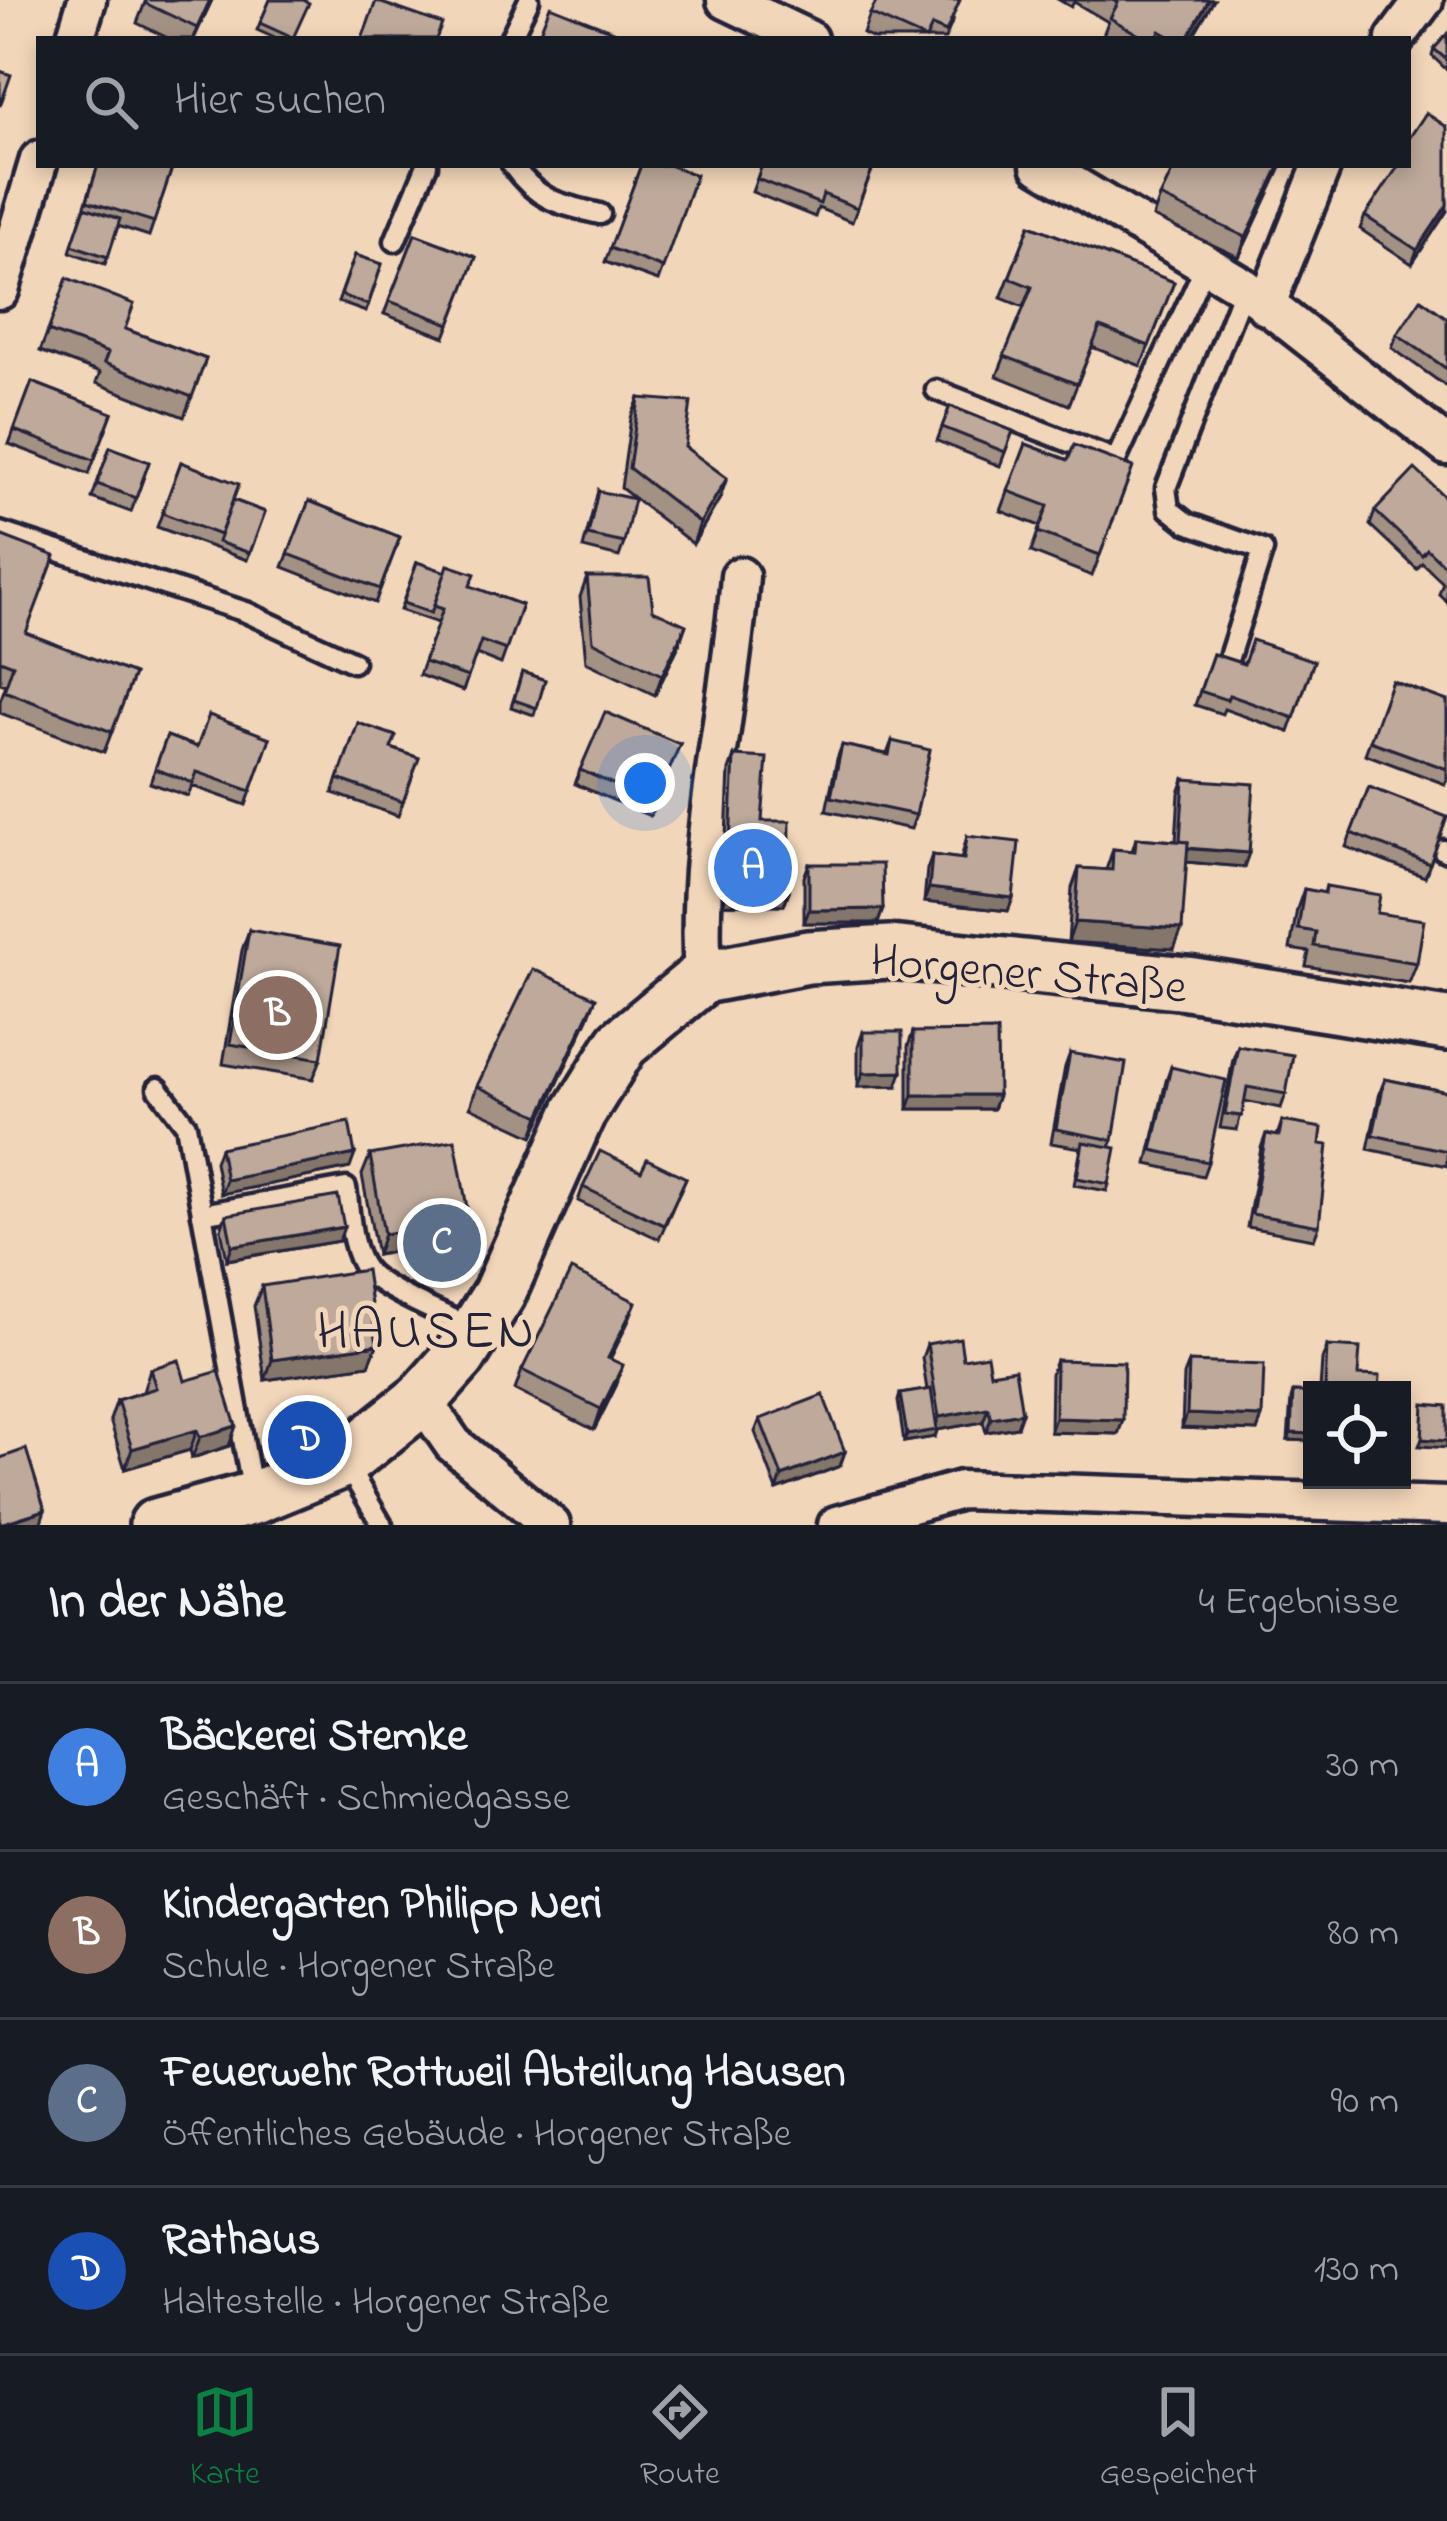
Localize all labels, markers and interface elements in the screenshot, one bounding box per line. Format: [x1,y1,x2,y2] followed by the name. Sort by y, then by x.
[36,36,1411,168] search box
[78,69,144,135] icon: search
[174,69,386,135] text: Hier suchen
[615,753,675,813] your location
[714,823,792,913] pin: A
[867,927,1190,1026] street label: Horgener Straße
[239,970,317,1060] pin: B
[403,1198,481,1288] pin: C
[317,1295,537,1373] district label: HAUSEN
[1303,1381,1411,1489] map controls
[1303,1381,1411,1489] button: locate
[268,1395,346,1485] pin: D
[48,1566,285,1641] text: In der Nähe
[1198,1575,1399,1632] text: 4 Ergebnisse
[162,1705,467,1771] text: Bäckerei Stemke
[75,1738,99,1795] text: A
[1326,1738,1399,1795] text: 30 m
[162,1771,570,1828] text: Geschäft · Schmiedgasse
[162,1873,602,1939] text: Kindergarten Philipp Neri
[74,1906,100,1963] text: B
[1328,1906,1399,1963] text: 80 m
[162,1939,555,1996] text: Schule · Horgener Straße
[162,2041,845,2107] text: Feuerwehr Rottweil Abteilung Hausen
[76,2074,98,2131] text: C
[1330,2074,1399,2131] text: 90 m
[162,2107,791,2164] text: Öffentliches Gebäude · Horgener Straße
[162,2209,321,2275] text: Rathaus
[73,2242,101,2299] text: D
[1314,2242,1399,2299] text: 130 m
[162,2275,609,2332] text: Haltestelle · Horgener Straße
[190,2379,260,2499] tab: Karte
[640,2379,720,2499] tab: Route
[1100,2379,1257,2499] tab: Gespeichert

